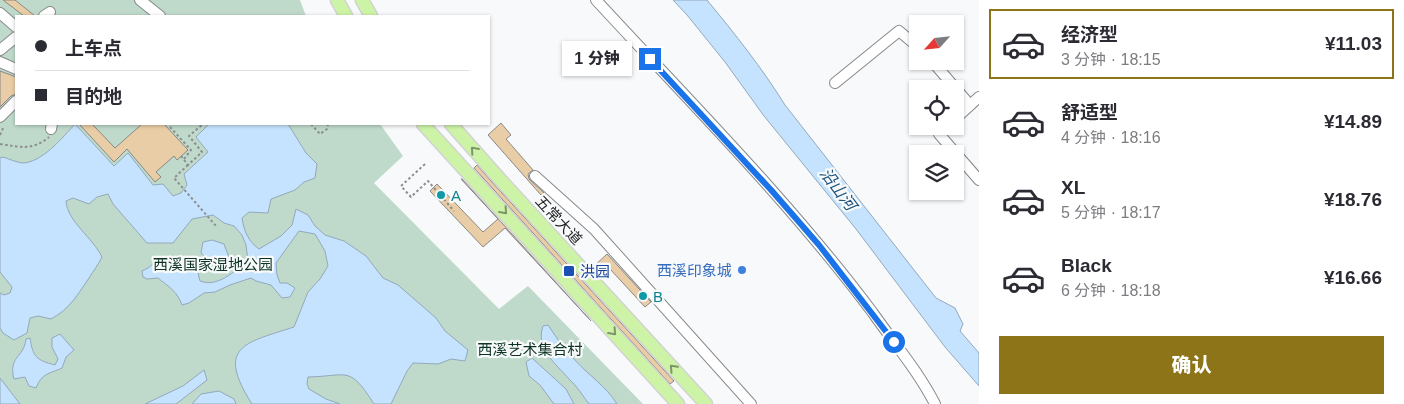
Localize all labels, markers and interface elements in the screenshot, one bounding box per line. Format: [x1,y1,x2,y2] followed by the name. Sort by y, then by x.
[909,15,964,70] north arrow
[909,15,964,200] map controls
[1001,22,1046,67] icon: car
[1061,24,1118,45] text: 经济型
[1325,33,1382,54] text: ¥11.03
[65,38,122,59] text: 上车点
[562,42,632,76] callout: 1 分钟
[639,48,661,70] route end
[574,50,620,67] text: 1 分钟
[1061,51,1161,68] text: 3 分钟 · 18:15
[909,80,964,135] button: locate
[65,86,122,107] text: 目的地
[1001,100,1046,145] icon: car
[1061,102,1118,123] text: 舒适型
[1324,111,1382,132] text: ¥14.89
[1061,129,1161,146] text: 4 分钟 · 18:16
[909,145,964,200] button: layers
[471,147,480,156] one-way arrow
[817,165,861,216] water label: 沿山河
[1061,177,1085,198] text: XL
[1001,178,1046,223] icon: car
[451,187,461,204] place label: A
[435,189,447,201] marker: A
[1324,189,1382,210] text: ¥18.76
[532,192,586,248] street label: 五常大道
[1061,204,1161,221] text: 5 分钟 · 18:17
[498,206,507,215] one-way arrow
[1061,255,1112,276] text: Black
[153,256,273,273] park label: 西溪国家湿地公园
[1001,256,1046,301] icon: car
[657,262,732,279] place label: 西溪印象城
[580,263,610,280] place label: 洪园
[562,264,576,278] marker: 洪园
[736,264,748,276] marker: 西溪印象城
[1324,267,1382,288] text: ¥16.66
[1061,282,1161,299] text: 6 分钟 · 18:18
[653,288,663,305] place label: B
[637,290,649,302] marker: B
[607,327,616,336] one-way arrow
[883,331,905,353] route start
[999,336,1384,394] button: 确认
[477,341,583,358] park label: 西溪艺术集合村
[670,365,679,374] one-way arrow

